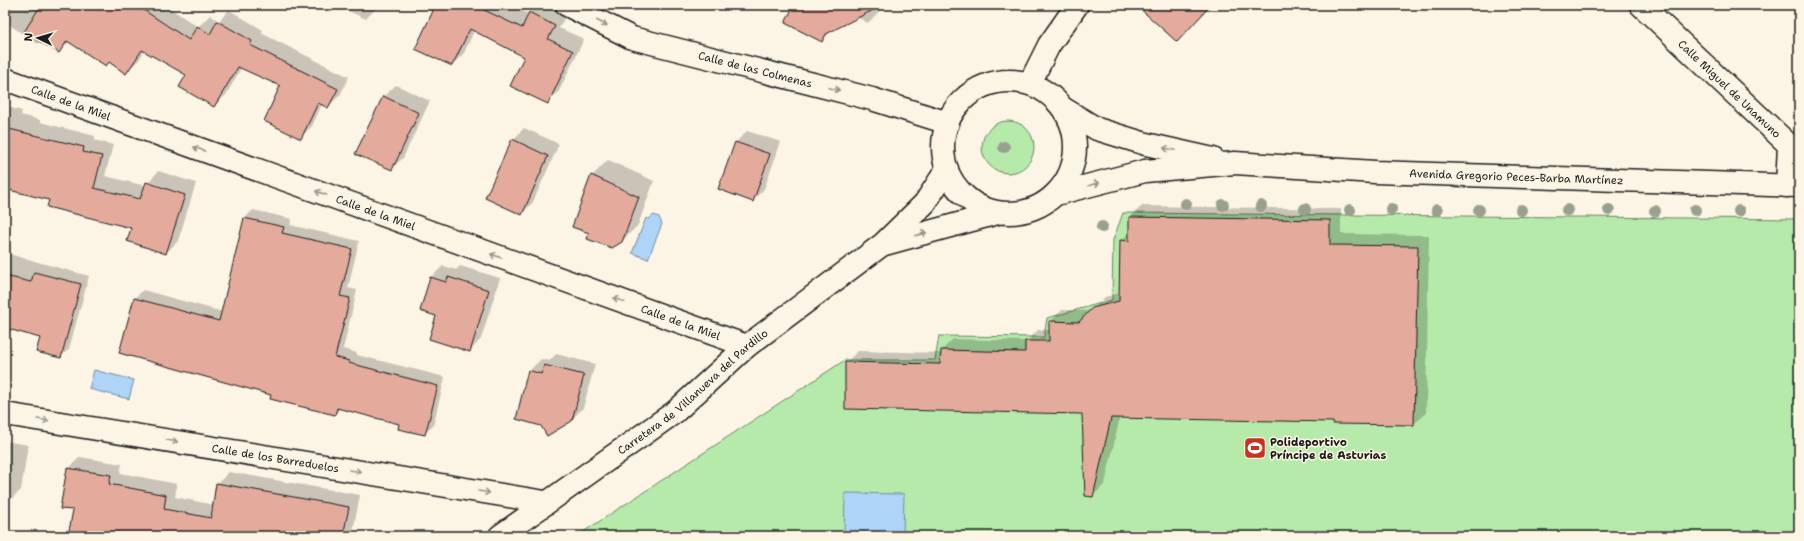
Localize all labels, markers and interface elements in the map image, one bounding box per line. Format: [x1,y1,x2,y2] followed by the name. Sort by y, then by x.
[18,18,58,58] north arrow
[596,20,608,27] one-way arrow
[21,32,36,42] text: N
[1675,37,1784,142] street label: Calle Miguel de Unamuno
[696,48,814,91] street label: Calle de las Colmenas
[29,82,113,125] street label: Calle de la Miel
[827,86,840,94] one-way arrow
[193,144,205,152] one-way arrow
[1163,144,1176,152] one-way arrow
[1409,166,1624,188] street label: Avenida Gregorio Peces-Barba Martínez
[1087,180,1100,187] one-way arrow
[316,188,328,196] one-way arrow
[334,192,418,234] street label: Calle de la Miel
[914,230,927,237] one-way arrow
[491,251,503,259] one-way arrow
[612,296,625,303] one-way arrow
[639,301,723,344] street label: Calle de la Miel
[615,326,772,458] street label: Carretera de Villanueva del Pardillo
[37,416,50,424] one-way arrow
[1242,435,1268,461] sports icon: Polideportivo Príncipe de Asturias
[1270,435,1386,463] place label: Polideportivo Príncipe de Asturias
[165,437,178,445] one-way arrow
[211,441,340,476] street label: Calle de los Barreduelos
[348,467,361,475] one-way arrow
[477,488,490,496] one-way arrow

